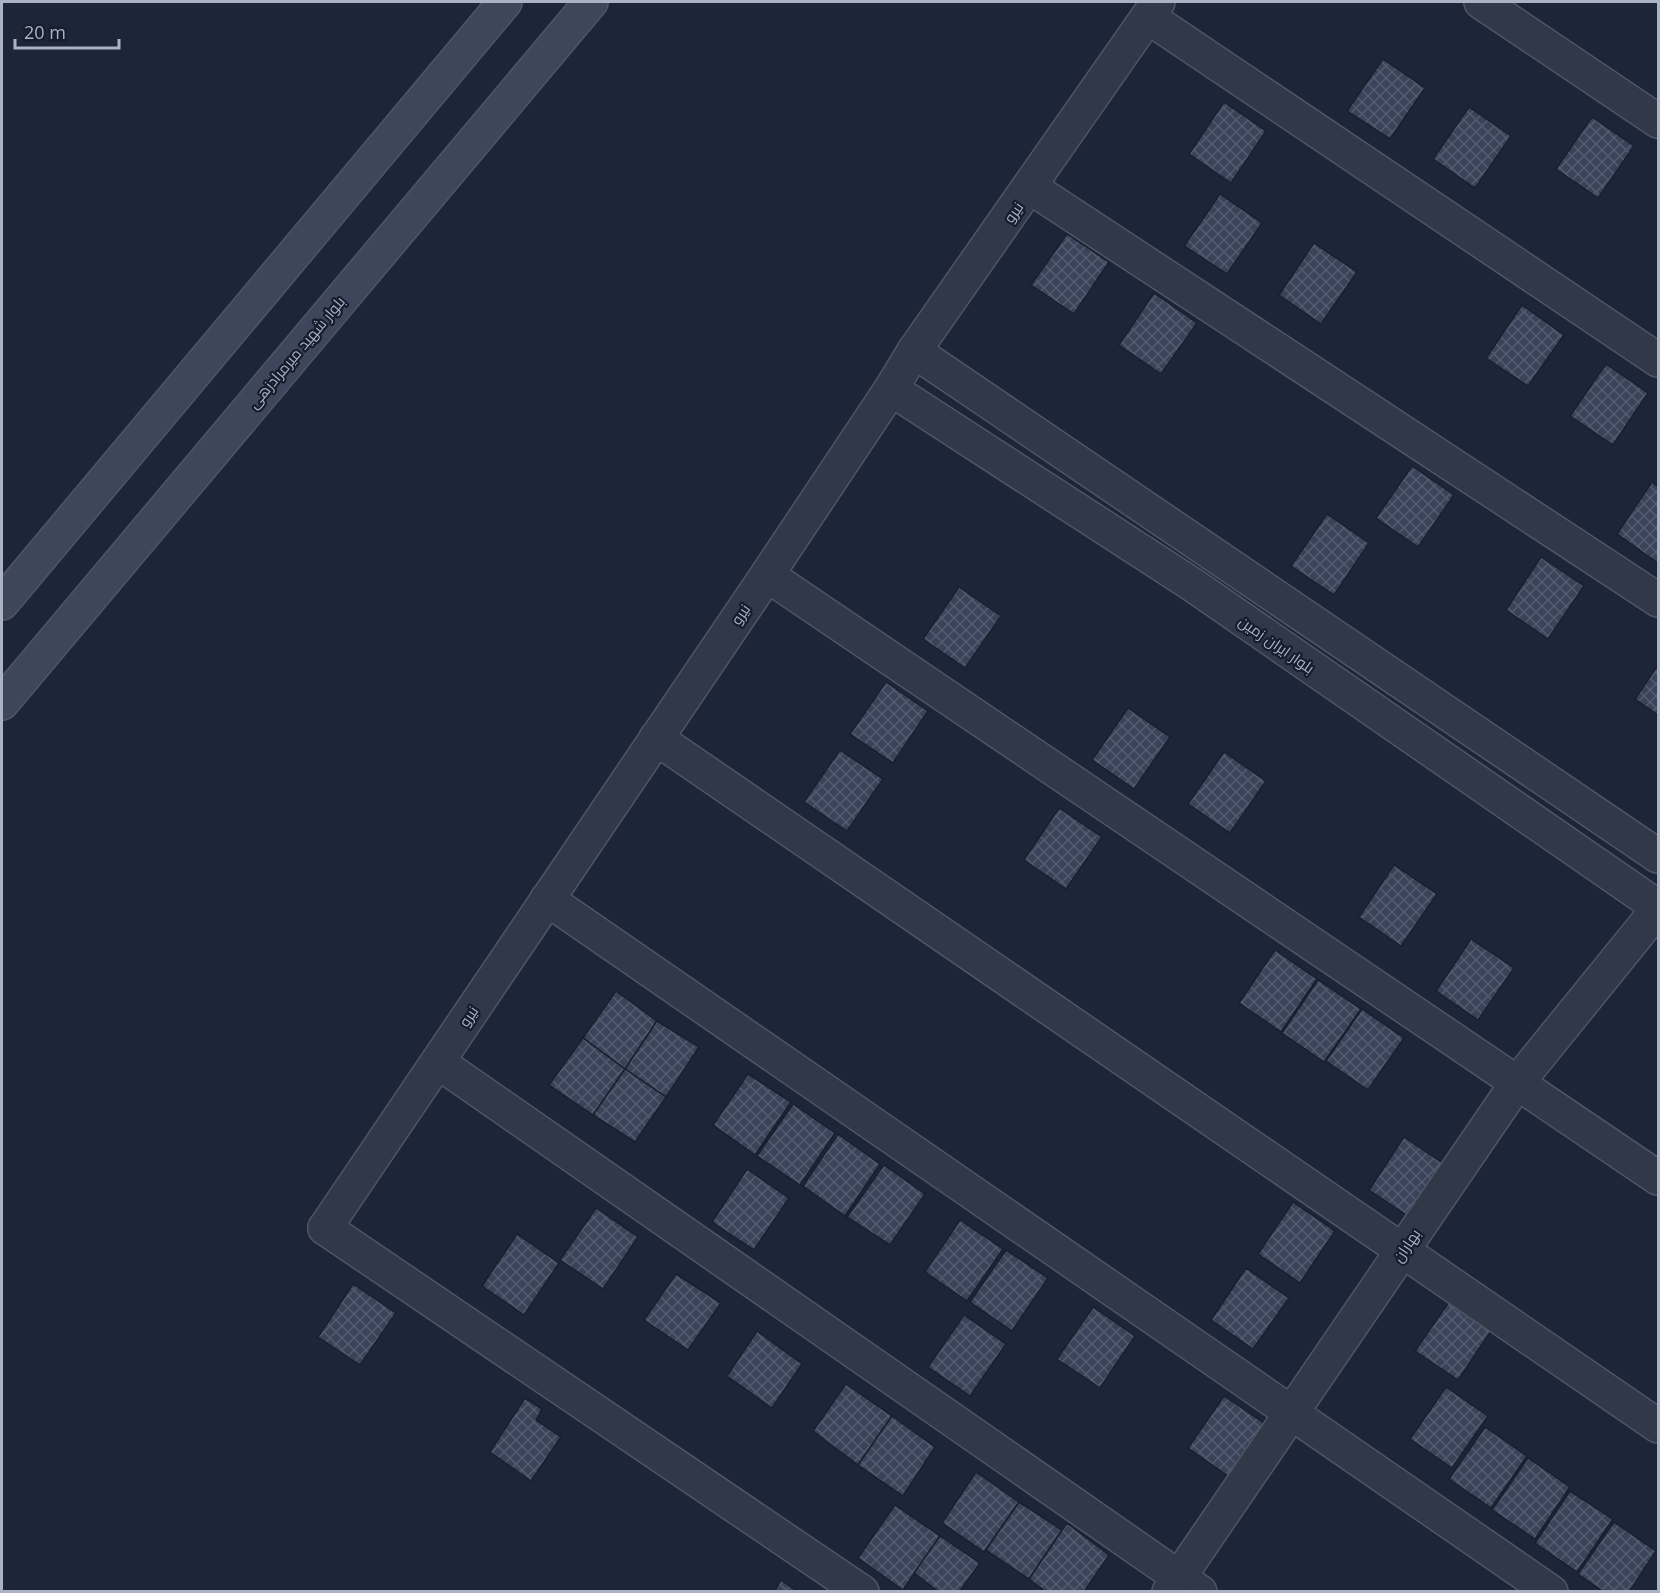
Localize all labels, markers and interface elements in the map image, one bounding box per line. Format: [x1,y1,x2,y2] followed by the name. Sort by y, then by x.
[15,12,118,50] scale bar
[24,20,66,44] text: 20 m
[999,198,1027,226] street label: نیرو
[243,292,350,413] street label: بلوار شهید میرمرادزهی
[726,600,754,628] street label: نیرو
[1235,611,1319,678] street label: بلوار ایران زمین
[454,1002,482,1030] street label: نیرو
[1388,1224,1425,1266] street label: بهاران

